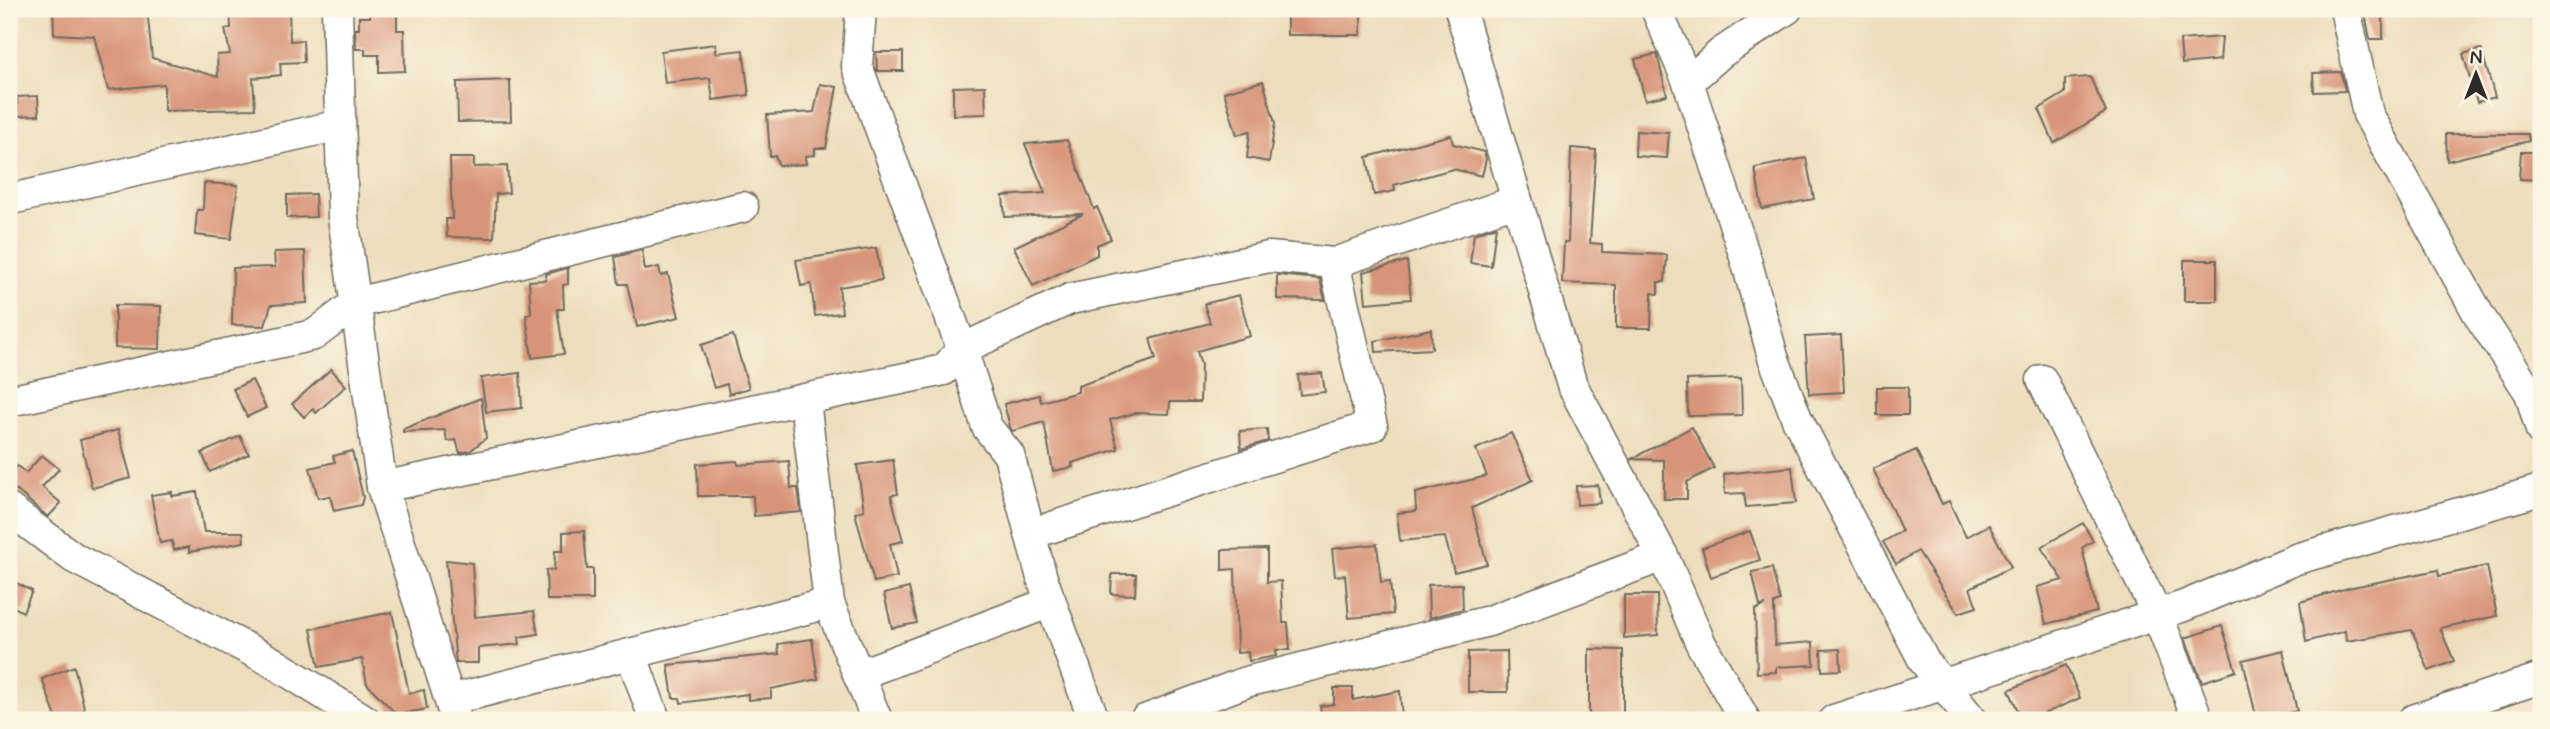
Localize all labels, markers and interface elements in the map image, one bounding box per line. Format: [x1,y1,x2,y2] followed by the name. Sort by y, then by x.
[2442,38,2512,108] north arrow
[2470,46,2482,71] text: N

